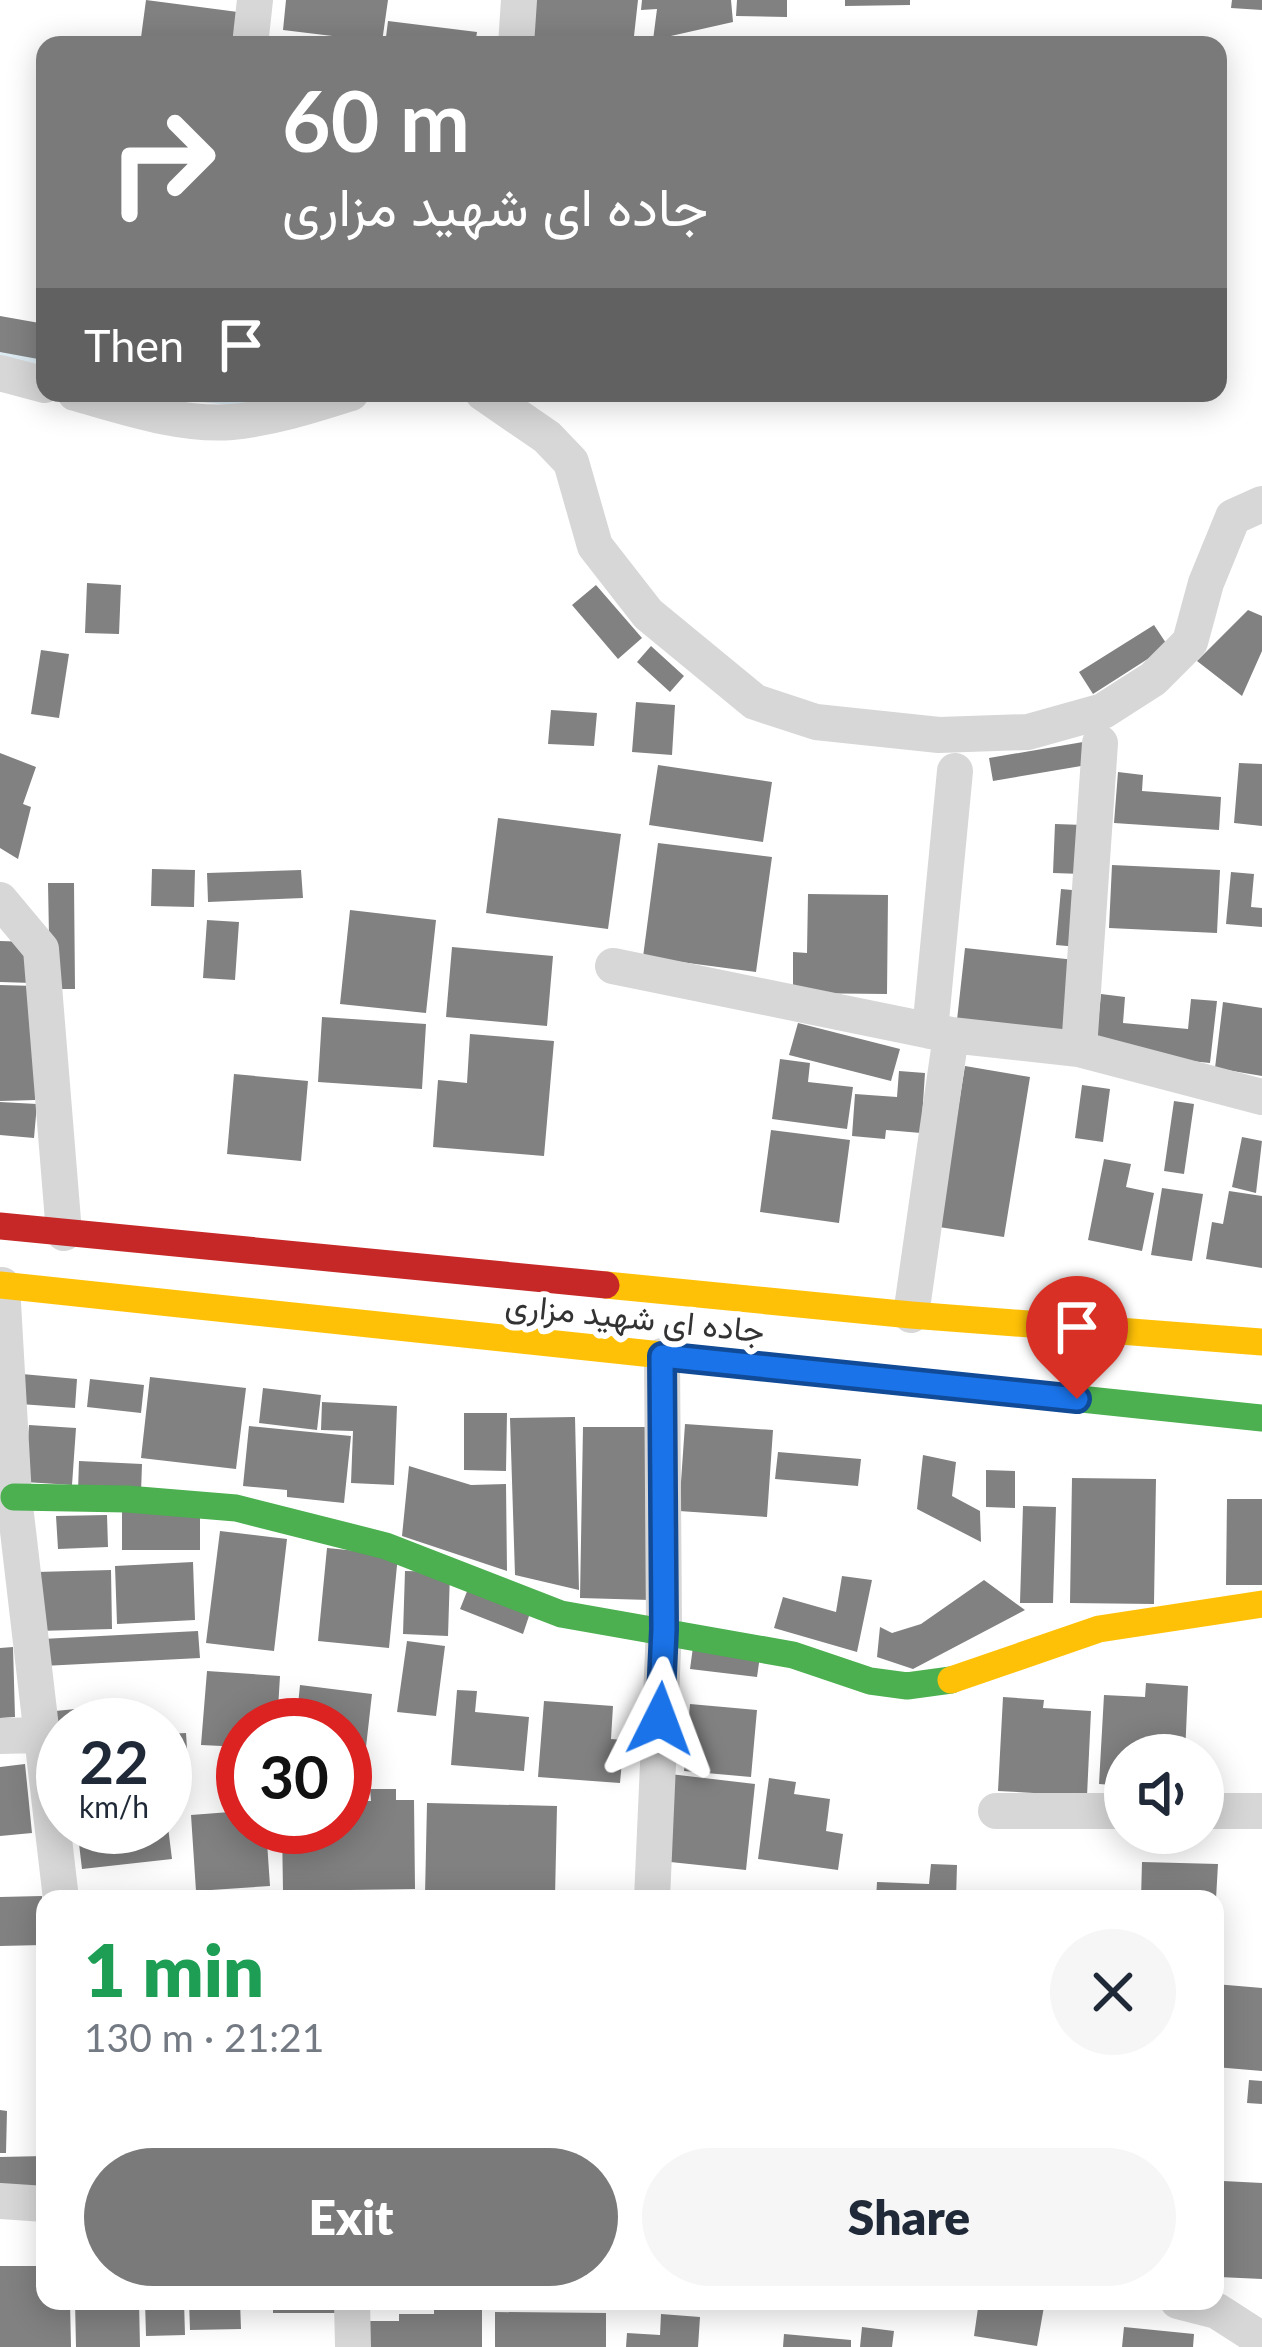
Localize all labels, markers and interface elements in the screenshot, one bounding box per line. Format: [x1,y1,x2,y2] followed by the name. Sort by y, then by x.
[282,69,470,170] text: 60 m
[84,84,240,240] icon: right
[282,173,708,238] text: جاده ای شهید مزاری
[208,312,274,378] icon: arrive
[84,318,184,372] text: Then
[1026,1276,1128,1399] pin
[503,1283,767,1351] street label: جاده ای شهید مزاری
[1044,1294,1110,1360] icon: arrive
[597,1656,723,1782] position arrow
[216,1698,372,1854] speed limit sign: 30
[79,1725,149,1797] text: 22
[1104,1734,1224,1854] map controls
[1104,1734,1224,1854] button: sound
[79,1788,149,1824] text: km/h
[84,1926,264,2012] text: 1 min
[1050,1929,1176,2055] button: close
[84,2014,324,2060] text: 130 m · 21:21
[84,2148,618,2286] button: Exit
[642,2148,1176,2286] button: Share

